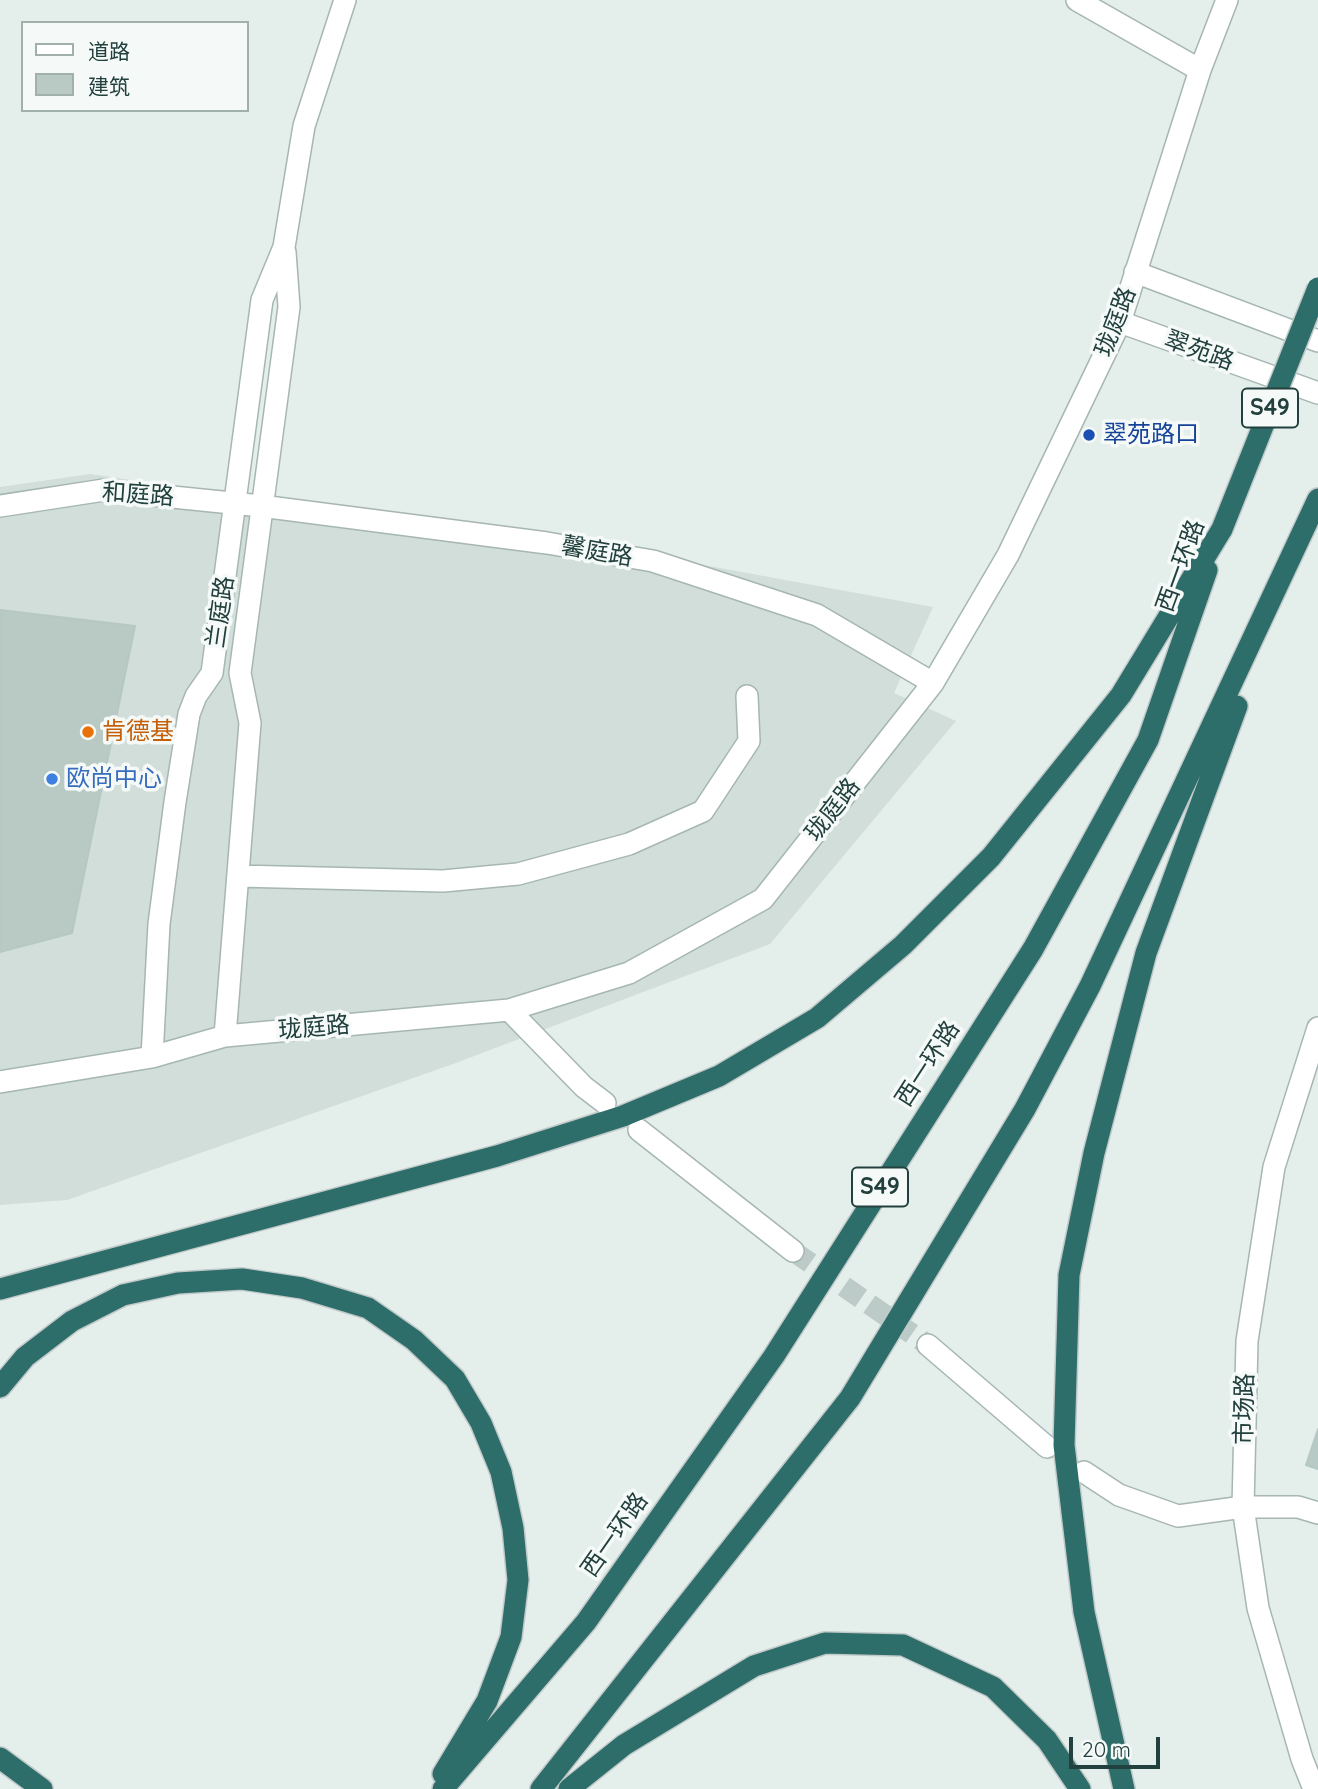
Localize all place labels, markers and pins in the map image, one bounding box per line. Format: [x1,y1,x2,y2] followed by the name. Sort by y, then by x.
[1103,421,1199,449] place label: 翠苑路口
[1081,427,1097,443] marker: 翠苑路口
[102,718,174,746] place label: 肯德基
[80,724,96,740] marker: 肯德基
[66,765,162,793] place label: 欧尚中心
[44,771,60,787] marker: 欧尚中心

